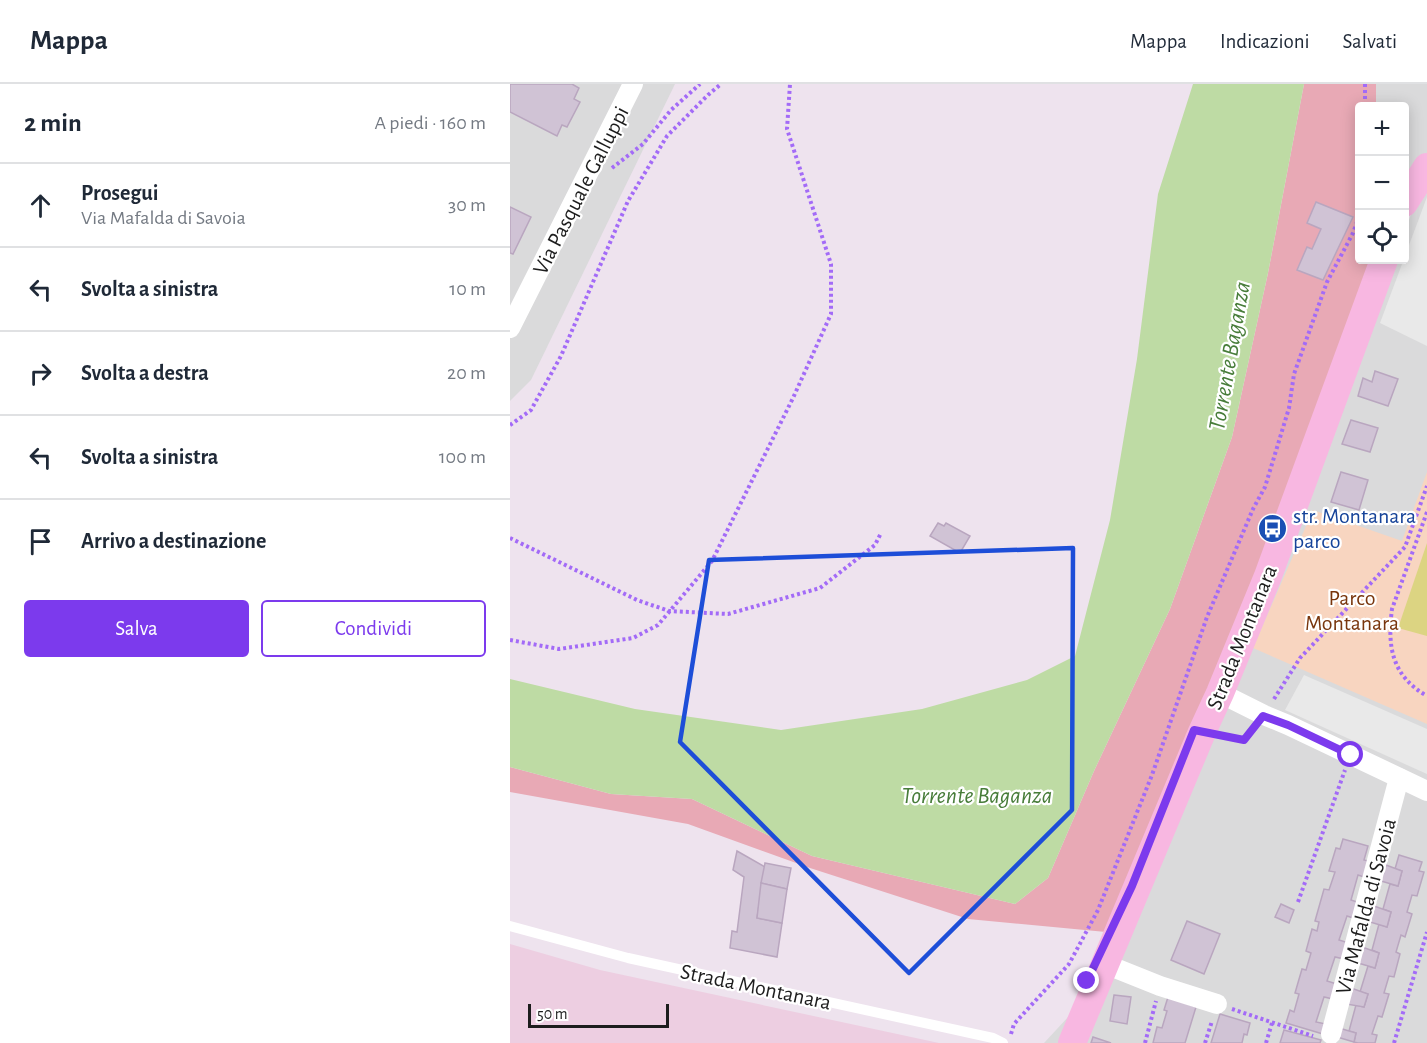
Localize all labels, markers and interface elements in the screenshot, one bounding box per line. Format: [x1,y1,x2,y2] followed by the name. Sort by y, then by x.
[30,27,108,55] text: Mappa
[1130,31,1187,52] text: Mappa
[1220,31,1310,52] text: Indicazioni
[1343,31,1397,52] text: Salvati
[1355,102,1409,264] map controls
[1355,102,1409,156] button: +
[529,103,633,278] street label: Via Pasquale Galluppi
[24,110,82,136] text: 2 min
[374,113,486,133] text: A piedi · 160 m
[1355,156,1409,210] button: −
[81,182,158,204] text: Prosegui
[24,189,57,222] icon: ahead
[448,195,486,215] text: 30 m
[81,208,246,228] text: Via Mafalda di Savoia
[1355,210,1409,264] button: locate
[24,273,57,306] icon: left
[81,278,218,300] text: Svolta a sinistra
[449,279,486,299] text: 10 m
[1205,280,1255,433] water label: Torrente Baganza
[24,357,57,390] icon: right
[81,362,209,384] text: Svolta a destra
[447,363,486,383] text: 20 m
[24,441,57,474] icon: left
[81,446,218,468] text: Svolta a sinistra
[439,447,486,467] text: 100 m
[1293,505,1416,552] place label: str. Montanara parco
[1256,512,1288,544] bus stop icon: str. Montanara parco
[24,525,57,558] icon: arrive
[81,530,266,552] text: Arrivo a destinazione
[1203,562,1281,713] street label: Strada Montanara
[1305,587,1399,634] park label: Parco Montanara
[24,600,249,657] button: Salva
[261,600,486,657] button: Condividi
[1337,741,1363,767] route start
[902,784,1052,808] water label: Torrente Baganza
[1332,816,1400,997] street label: Via Mafalda di Savoia
[678,960,833,1014] street label: Strada Montanara
[1073,967,1099,993] route end
[528,1001,669,1028] scale bar
[537,1006,568,1022] text: 50 m

